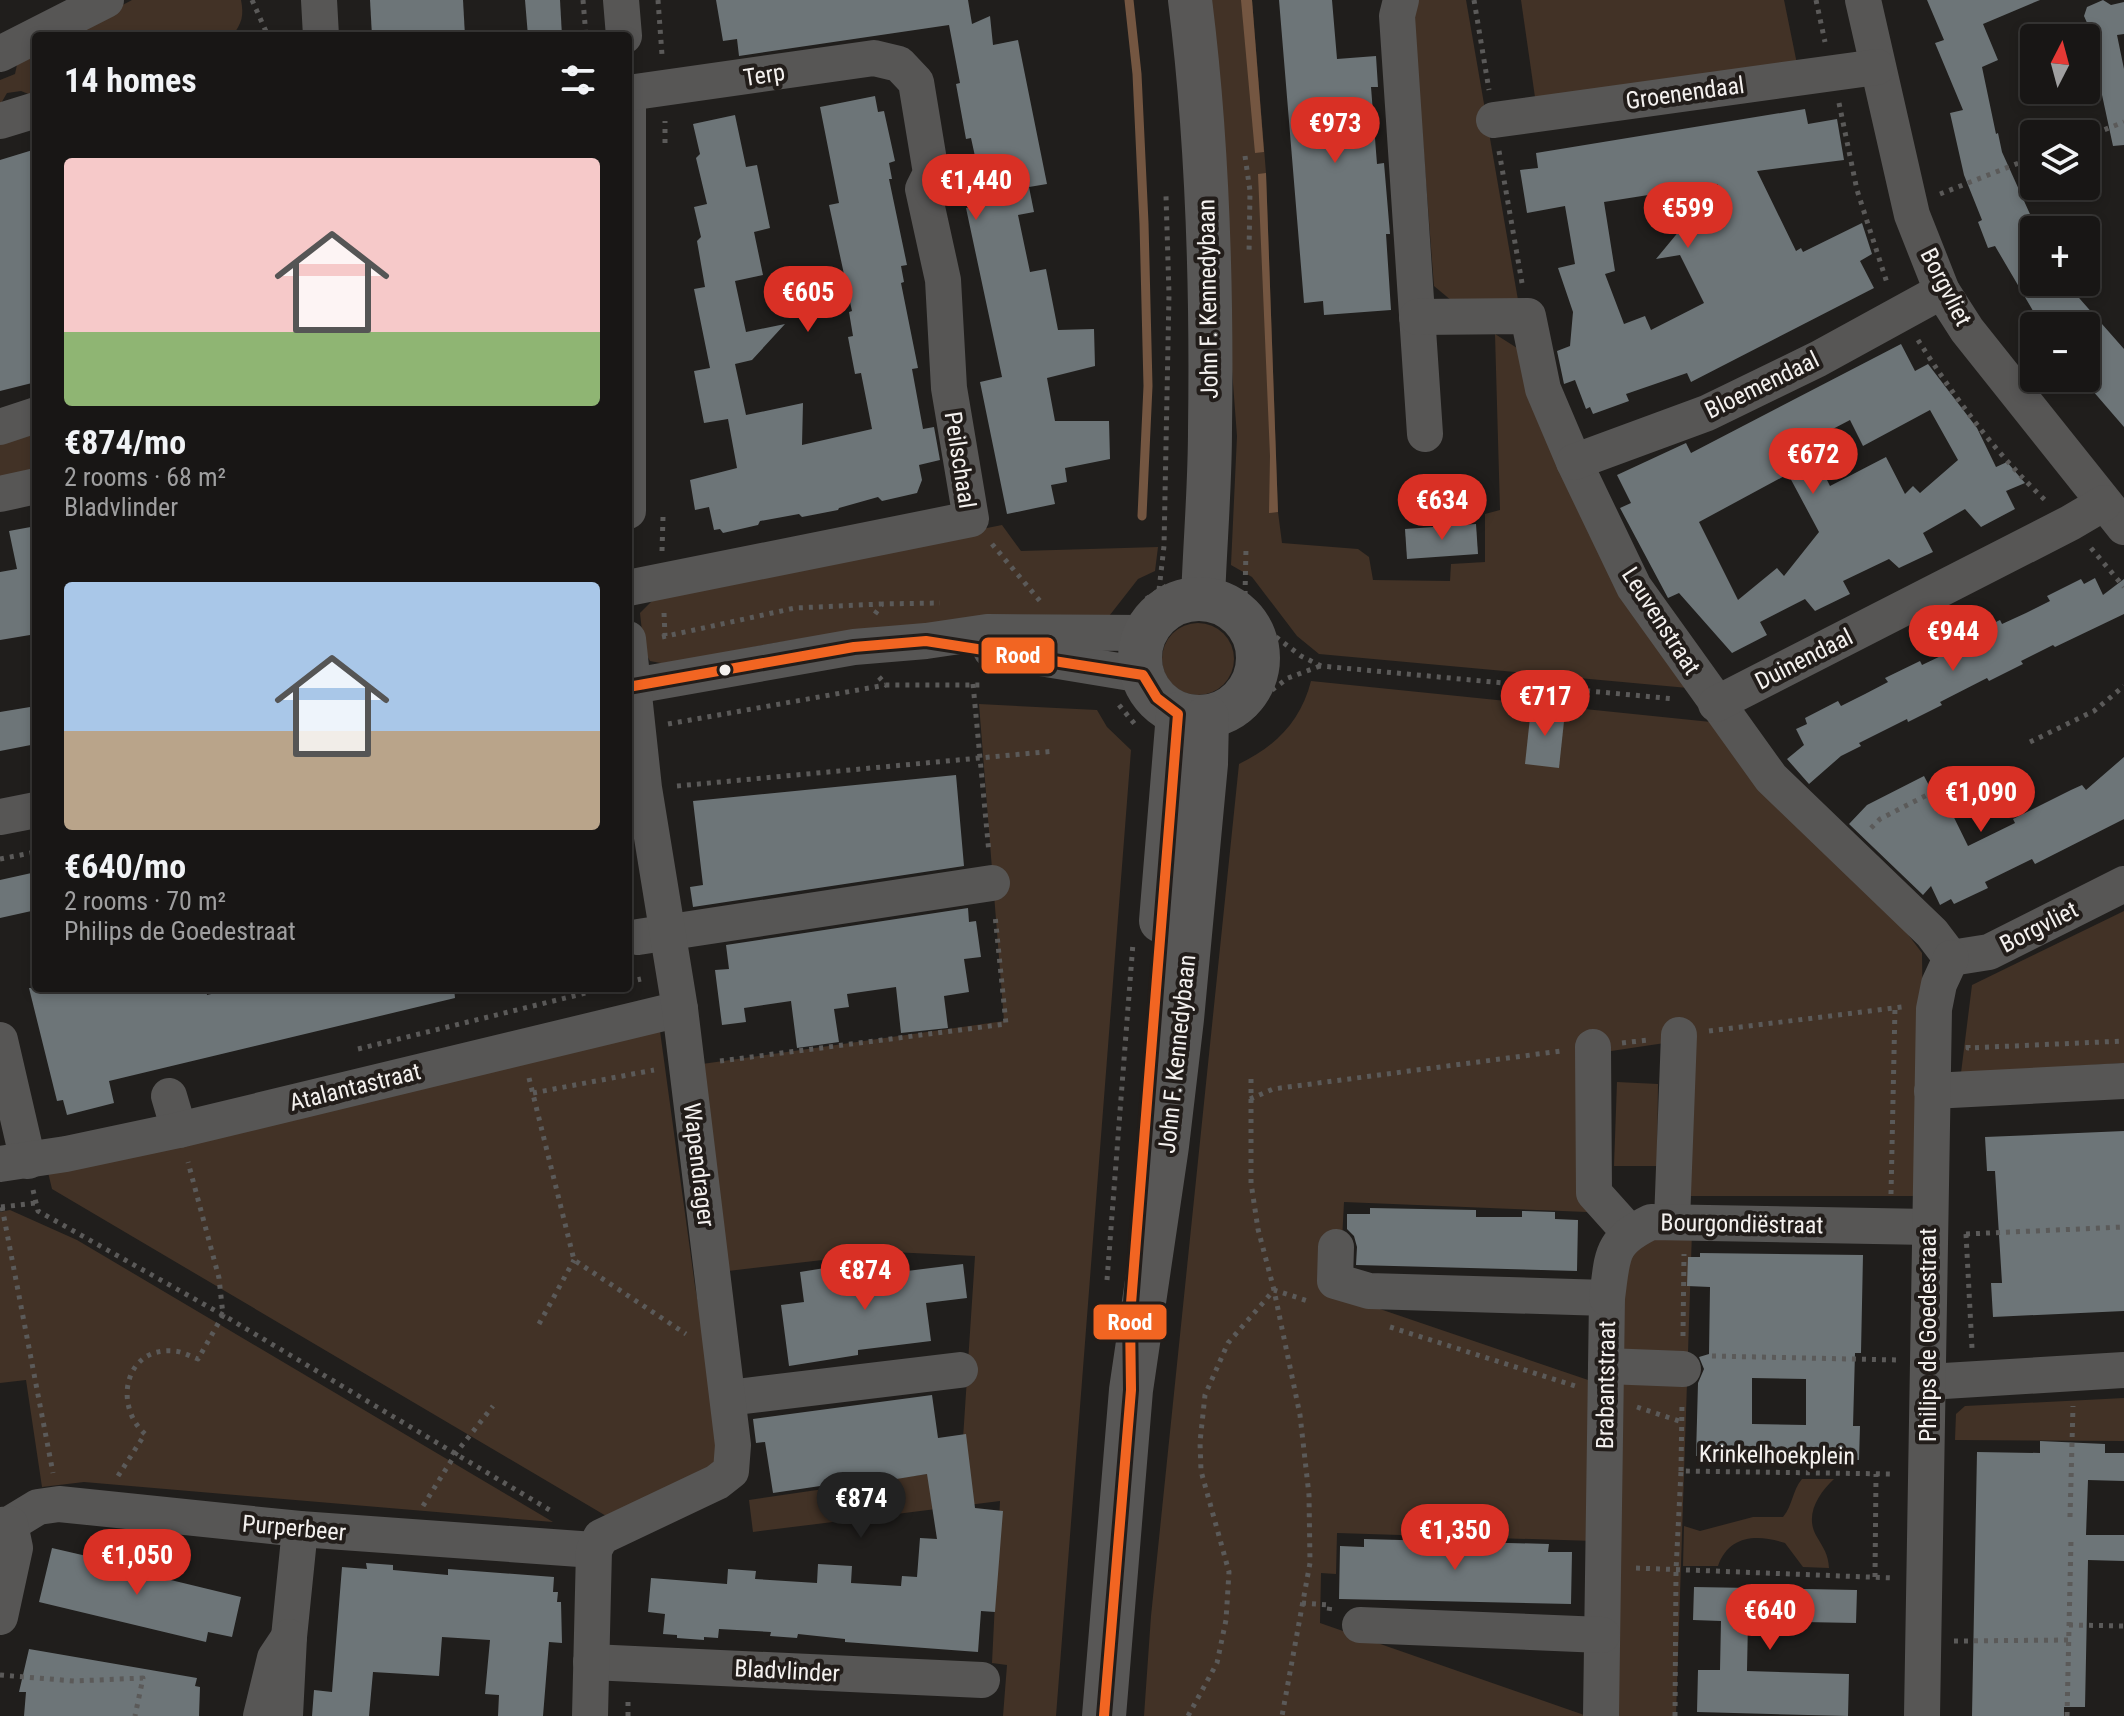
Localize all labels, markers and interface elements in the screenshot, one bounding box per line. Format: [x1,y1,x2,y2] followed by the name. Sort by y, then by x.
[2020,24,2100,104] north arrow
[2020,24,2100,392] map controls
[556,58,600,102] icon: filters
[741,58,787,92] street label: Terp
[64,60,197,100] text: 14 homes
[1624,71,1746,115] street label: Groenendaal
[1288,97,1382,165] pin: €973
[1309,108,1361,138] text: €973
[2020,120,2100,200] button: layers
[911,154,1041,222] pin: €1,440
[940,165,1012,195] text: €1,440
[1641,182,1735,250] pin: €599
[1662,193,1714,223] text: €599
[1192,199,1224,399] street label: John F. Kennedybaan
[260,210,404,354] icon: home
[2020,216,2100,296] button: +
[1915,243,1977,331] street label: Borgvliet
[761,266,855,334] pin: €605
[782,277,834,307] text: €605
[2020,312,2100,392] button: −
[1700,345,1824,425] street label: Bloemendaal
[939,410,981,510] street label: Peilschaal
[64,422,186,462] text: €874/mo
[1766,428,1860,496] pin: €672
[1787,439,1839,469] text: €672
[64,462,226,492] text: 2 rooms · 68 m²
[1395,474,1489,542] pin: €634
[1416,485,1468,515] text: €634
[64,492,178,522] text: Bladvlinder
[1616,562,1706,680] street label: Leuvenstraat
[1906,605,2000,673] pin: €944
[1927,616,1979,646] text: €944
[1751,623,1857,695] street label: Duinendaal
[260,634,404,778] icon: home
[980,636,1056,675] line badge: Rood
[996,643,1040,668] text: Rood
[717,662,733,678] unlabelled marker
[1498,670,1592,738] pin: €717
[1519,681,1571,711] text: €717
[1916,766,2046,834] pin: €1,090
[1945,777,2017,807] text: €1,090
[64,846,186,886] text: €640/mo
[64,886,226,916] text: 2 rooms · 70 m²
[1995,896,2083,958] street label: Borgvliet
[64,916,296,946] text: Philips de Goedestraat
[1153,953,1201,1155] street label: John F. Kennedybaan
[286,1057,424,1117] street label: Atalantastraat
[678,1101,720,1229] street label: Wapendrager
[1660,1209,1824,1239] street label: Bourgondiëstraat
[1914,1228,1942,1442] street label: Philips de Goedestraat
[818,1244,912,1312] pin: €874
[839,1255,891,1285] text: €874
[1092,1303,1168,1341] line badge: Rood
[1108,1310,1152,1335] text: Rood
[1591,1321,1621,1449] street label: Brabantstraat
[1699,1440,1855,1470] street label: Krinkelhoekplein
[814,1472,908,1540] pin: €874
[835,1483,887,1513] text: €874
[1390,1504,1520,1572] pin: €1,350
[241,1510,347,1546] street label: Purperbeer
[1419,1515,1491,1545] text: €1,350
[72,1529,202,1597] pin: €1,050
[101,1540,173,1570] text: €1,050
[1723,1584,1817,1652] pin: €640
[1744,1595,1796,1625] text: €640
[734,1654,840,1688] street label: Bladvlinder

